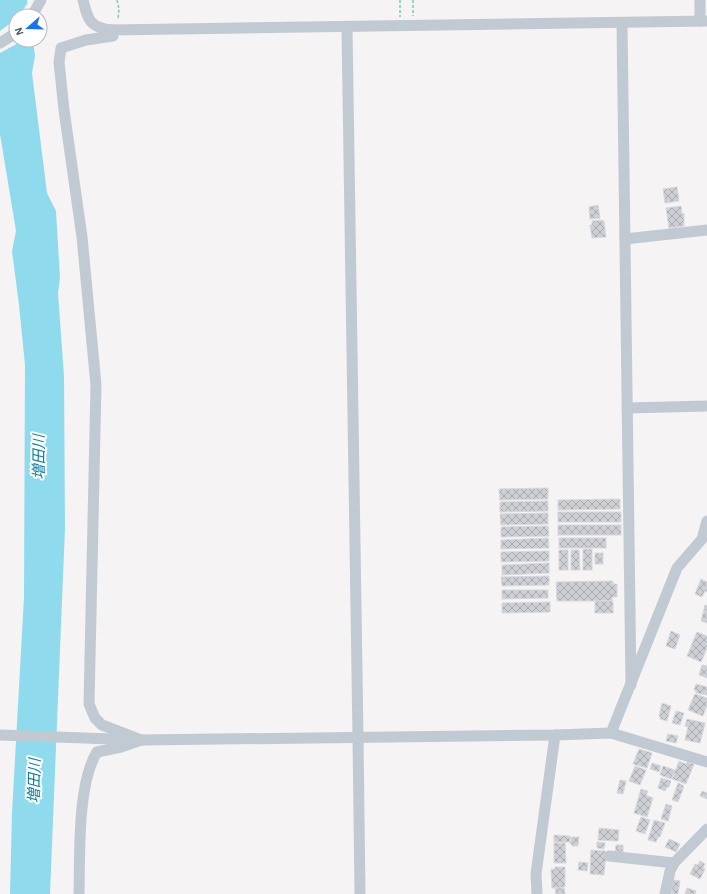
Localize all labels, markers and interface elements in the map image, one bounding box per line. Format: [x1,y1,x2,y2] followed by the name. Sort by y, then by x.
[8,8,48,48] north arrow
[13,26,26,37] text: N
[31,433,47,480] water label: 増田川
[26,756,43,804] water label: 増田川

